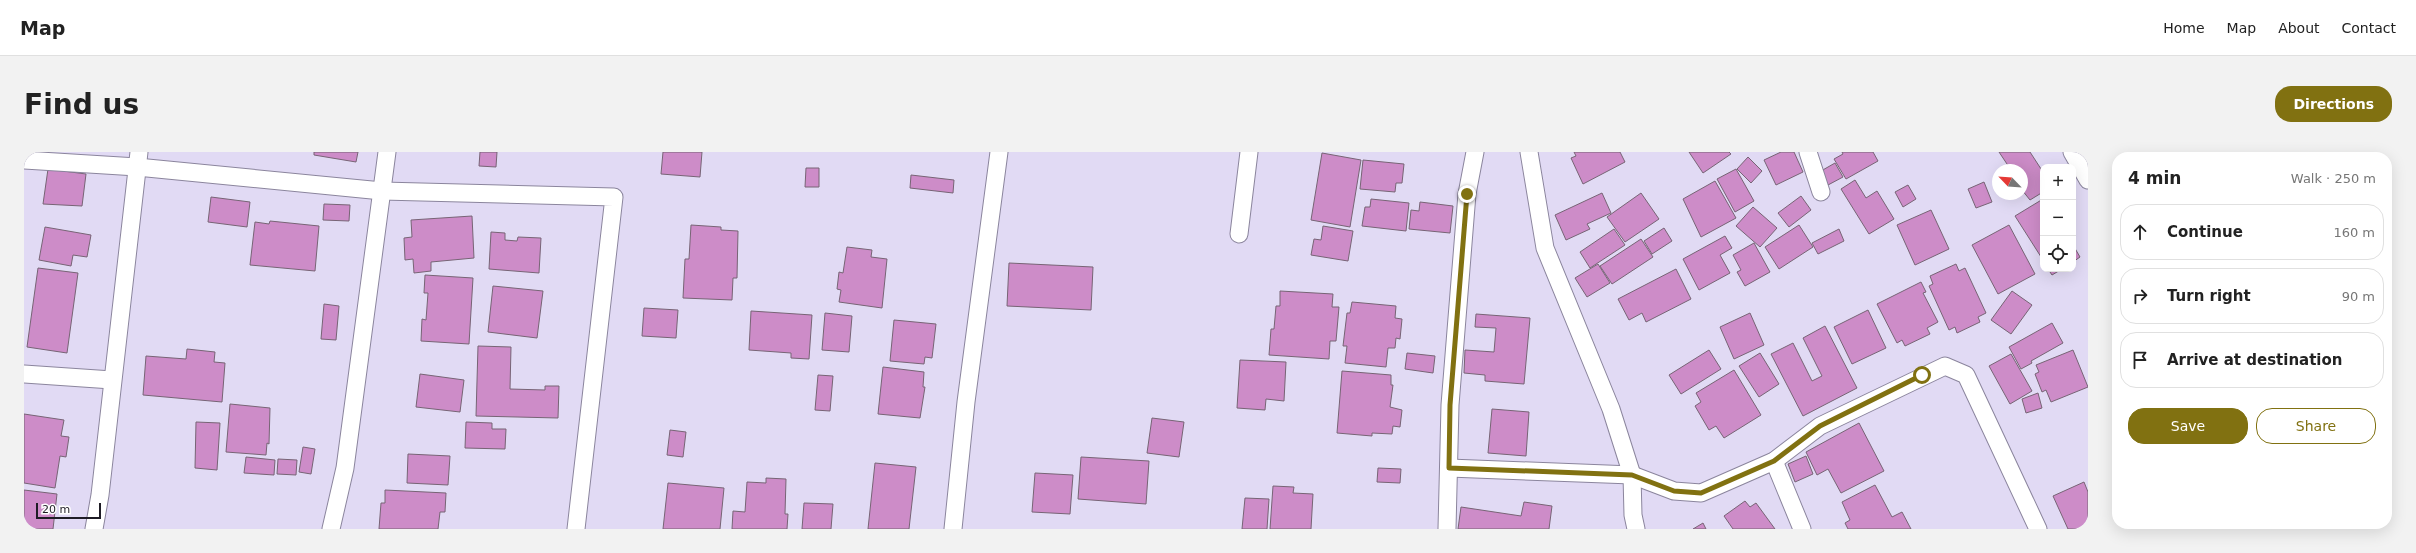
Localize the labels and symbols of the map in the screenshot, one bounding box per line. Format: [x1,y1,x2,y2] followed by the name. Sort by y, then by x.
[1992,164,2028,200] north arrow
[1458,185,1476,203] route end
[1913,366,1931,384] route start
[36,501,101,520] scale bar

